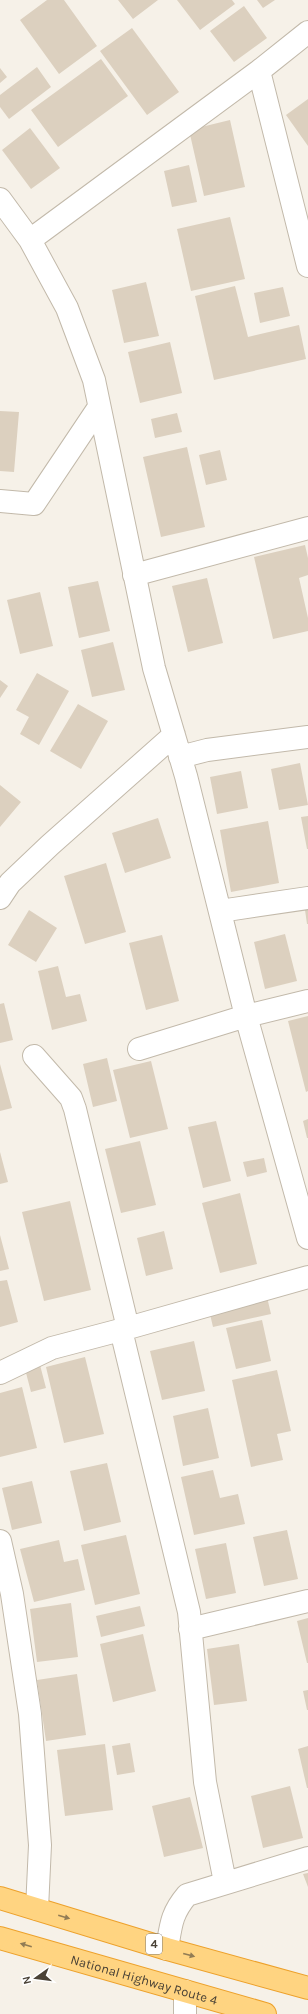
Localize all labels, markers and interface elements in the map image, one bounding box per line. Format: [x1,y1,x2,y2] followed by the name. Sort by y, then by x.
[59,1914,71,1920] one-way arrow
[146,1934,162,1954] road number: 4
[20,1942,32,1948] one-way arrow
[69,1951,219,2008] street label: National Highway Route 4
[183,1952,195,1958] one-way arrow
[16,1958,56,1998] north arrow
[20,1975,34,1986] text: N

